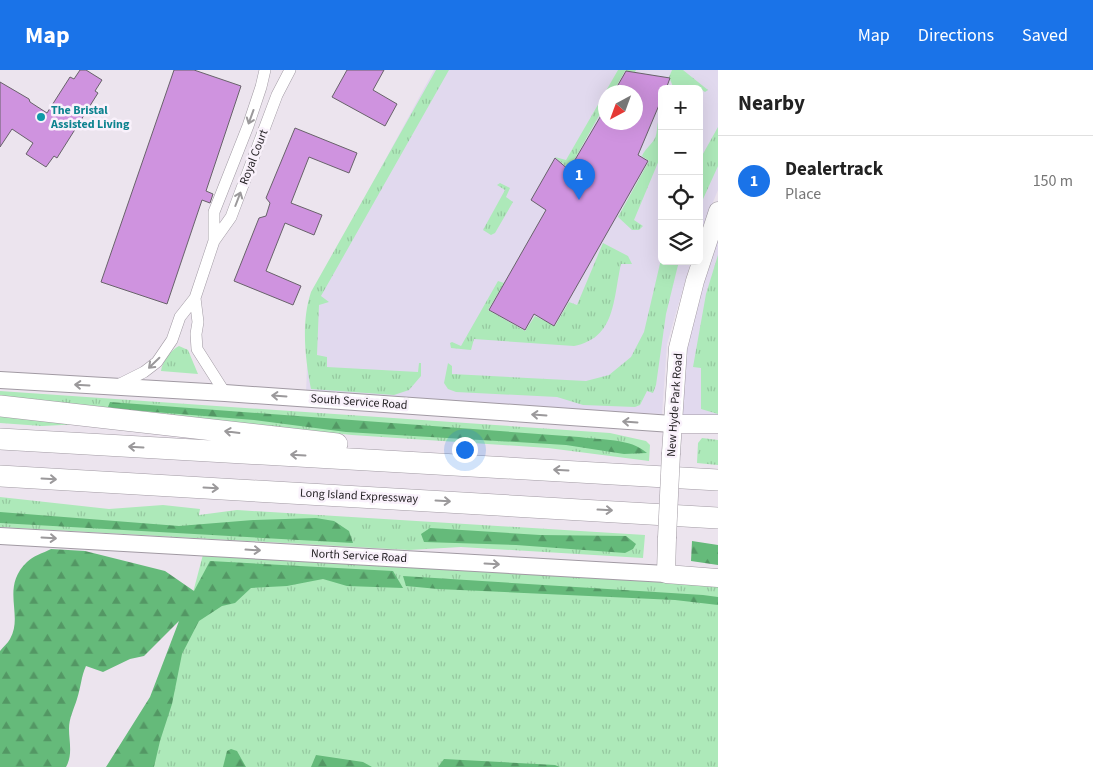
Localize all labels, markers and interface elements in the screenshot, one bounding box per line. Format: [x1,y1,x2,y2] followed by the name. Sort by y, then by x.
[25,18,70,53] text: Map
[858,23,890,48] text: Map
[918,23,994,48] text: Directions
[1022,23,1068,48] text: Saved
[598,85,643,130] north arrow
[658,85,703,265] map controls
[658,85,703,130] button: +
[738,88,805,118] text: Nearby
[50,102,130,133] place label: The Bristal Assisted Living
[246,108,255,124] one-way arrow
[35,111,47,123] marker: The Bristal Assisted Living
[236,127,272,187] street label: Royal Court
[658,130,703,175] button: −
[785,156,883,183] text: Dealertrack
[563,159,595,200] pin: 1
[750,170,758,192] text: 1
[1033,170,1073,192] text: 150 m
[658,175,703,220] button: locate
[785,183,821,205] text: Place
[234,192,243,207] one-way arrow
[658,220,703,265] button: layers
[663,353,687,457] street label: New Hyde Park Road
[148,357,161,369] one-way arrow
[74,380,90,389] one-way arrow
[310,390,408,414] street label: South Service Road
[271,392,287,401] one-way arrow
[531,411,547,420] one-way arrow
[622,417,638,427] one-way arrow
[224,427,240,437] one-way arrow
[452,437,478,463] your location
[128,442,144,451] one-way arrow
[291,451,307,460] one-way arrow
[553,466,569,475] one-way arrow
[40,474,56,484] one-way arrow
[203,484,219,493] one-way arrow
[299,484,419,508] street label: Long Island Expressway
[435,497,451,506] one-way arrow
[597,506,613,515] one-way arrow
[40,534,56,543] one-way arrow
[245,545,261,554] one-way arrow
[311,545,407,567] street label: North Service Road
[484,559,500,568] one-way arrow

